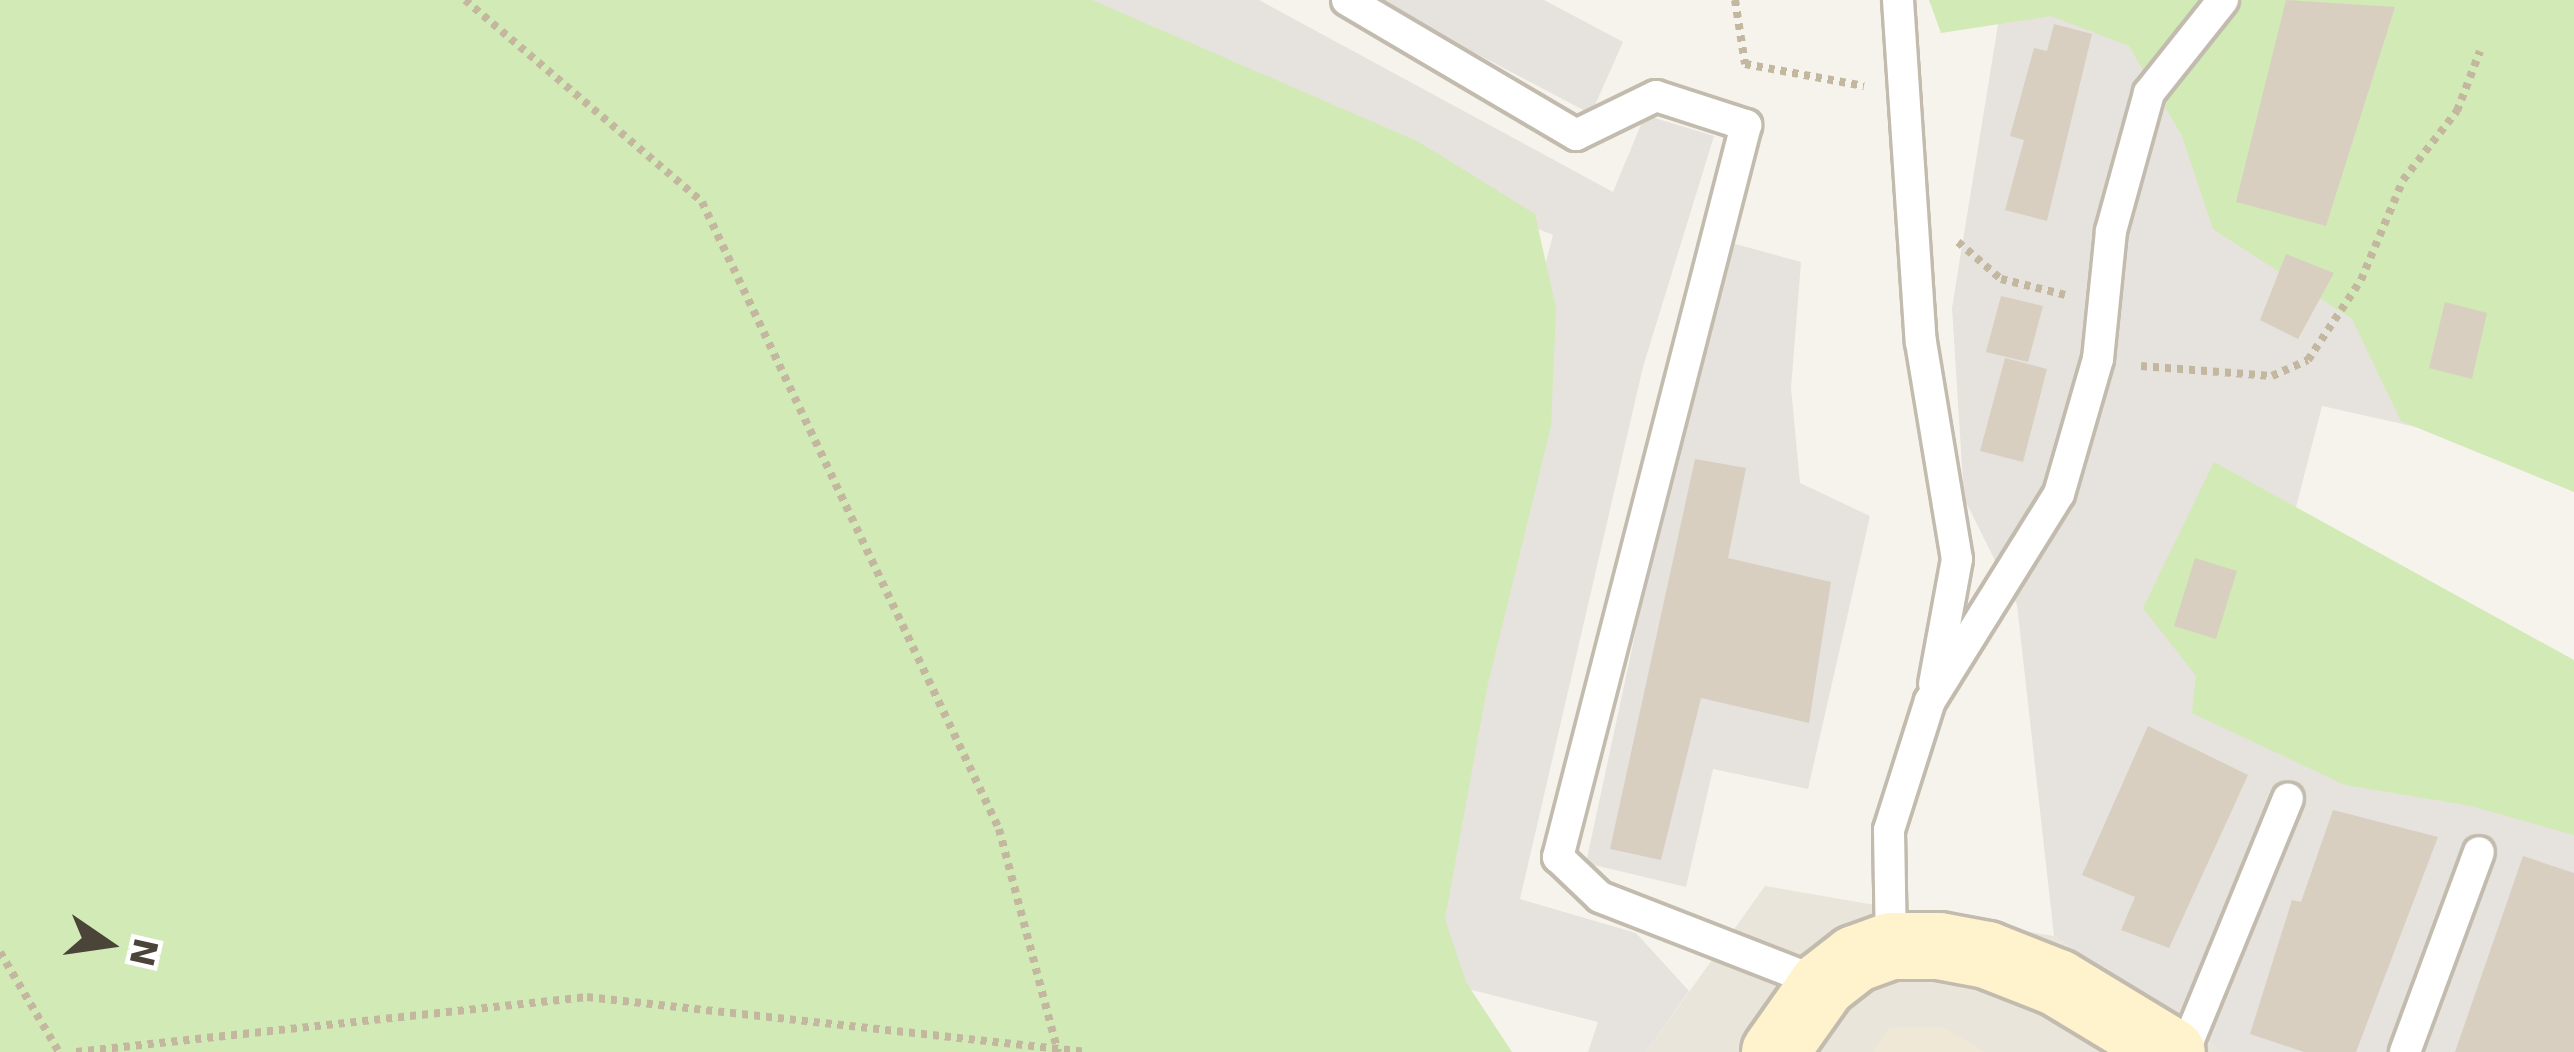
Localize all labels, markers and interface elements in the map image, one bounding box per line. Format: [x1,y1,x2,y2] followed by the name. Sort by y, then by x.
[48,884,168,1004] north arrow
[121,934,166,970] text: N

